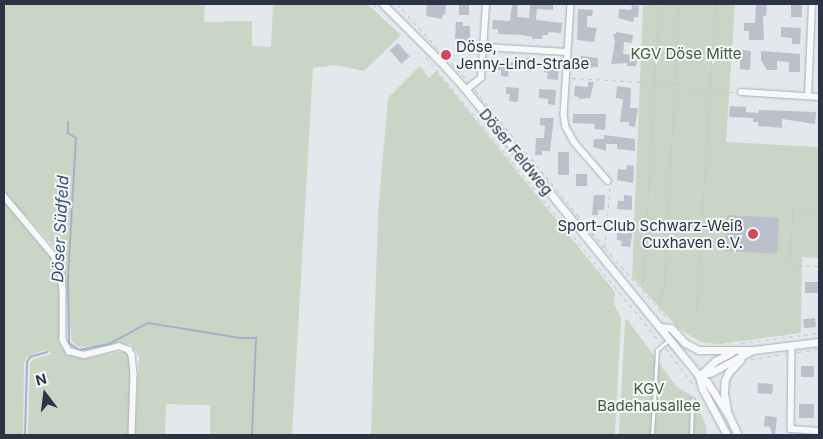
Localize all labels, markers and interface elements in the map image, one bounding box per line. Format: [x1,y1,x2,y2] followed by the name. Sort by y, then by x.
[456,37,589,72] place label: Döse, Jenny-Lind-Straße
[631,45,741,63] park label: KGV Döse Mitte
[440,49,452,61] marker: Döse, Jenny-Lind-Straße
[476,105,556,199] street label: Döser Feldweg
[48,175,72,283] water label: Döser Südfeld
[557,216,743,251] place label: Sport-Club Schwarz-Weiß Cuxhaven e.V.
[747,228,759,240] marker: Sport-Club Schwarz-Weiß Cuxhaven e.V.
[20,369,70,419] north arrow
[34,369,48,389] text: N
[597,379,701,414] park label: KGV Badehausallee

